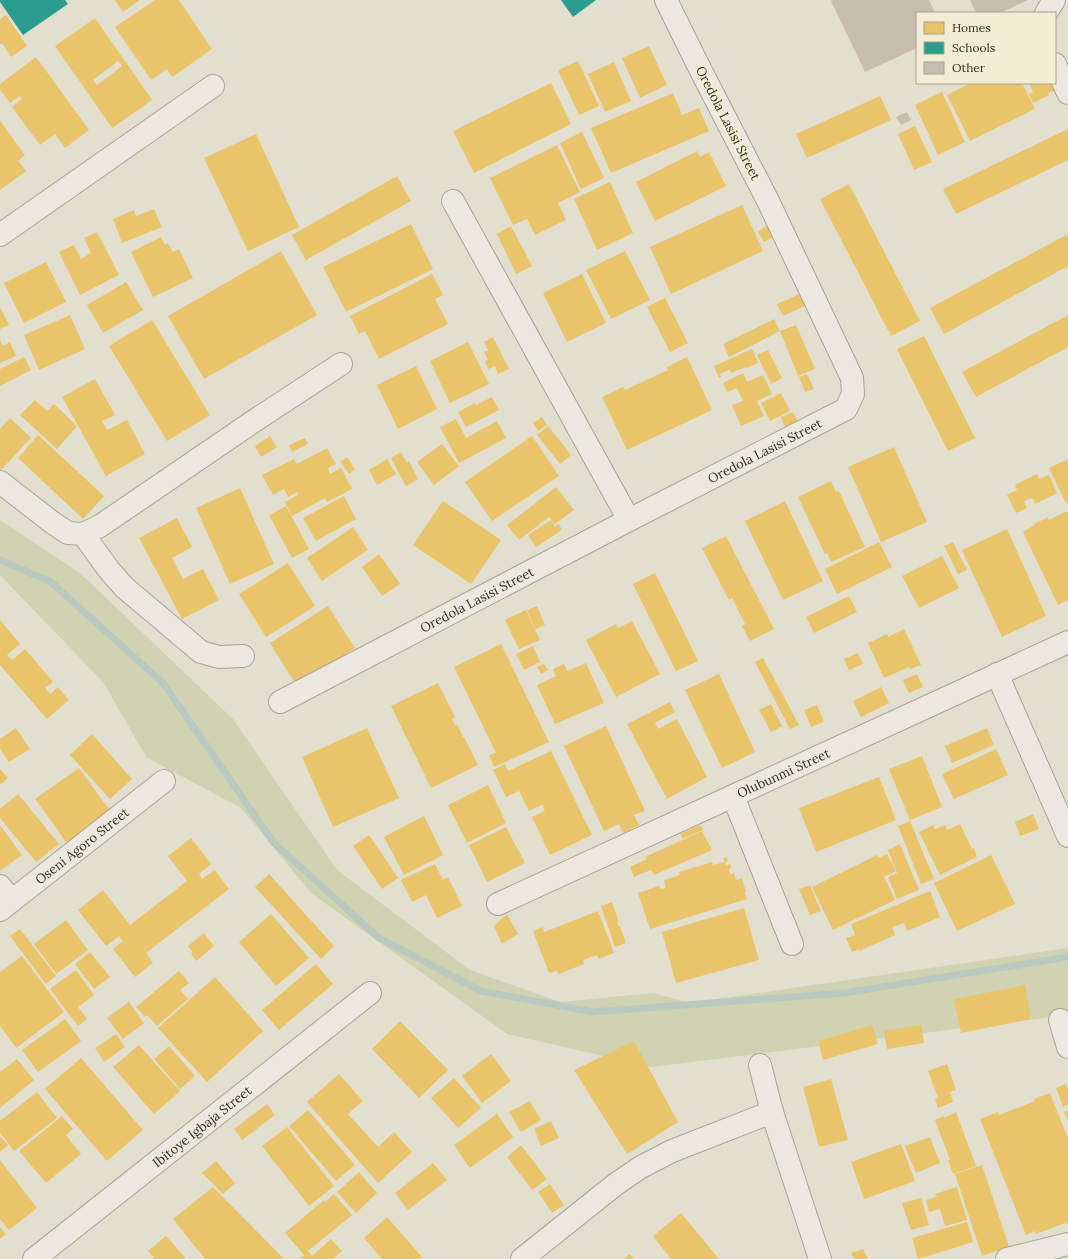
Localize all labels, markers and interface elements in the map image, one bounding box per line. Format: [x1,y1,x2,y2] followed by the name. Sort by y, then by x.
[916,12,1056,84] legend
[952,20,991,35] text: Homes
[952,40,996,55] text: Schools
[952,60,986,75] text: Other
[692,63,764,183] street label: Oredola Lasisi Street
[705,414,825,487] street label: Oredola Lasisi Street
[417,563,537,636] street label: Oredola Lasisi Street
[734,744,833,802] street label: Olubunmi Street
[31,804,132,888] street label: Oseni Agoro Street
[149,1082,255,1171] street label: Ibitoye Igbaja Street

